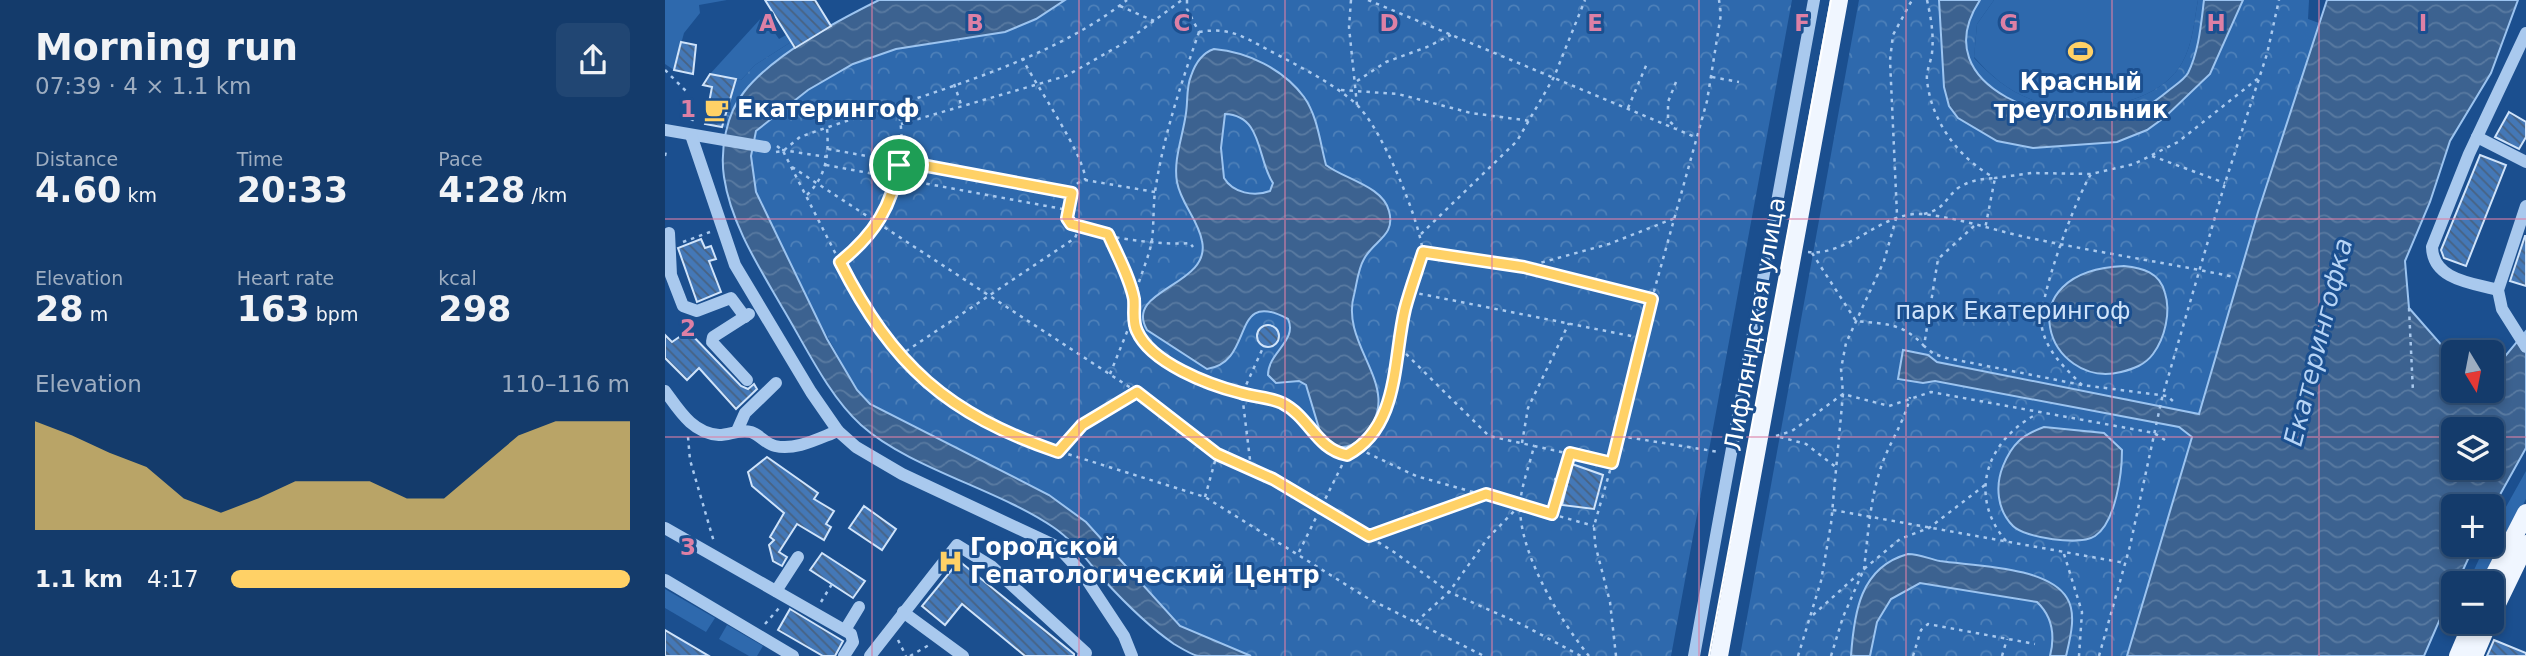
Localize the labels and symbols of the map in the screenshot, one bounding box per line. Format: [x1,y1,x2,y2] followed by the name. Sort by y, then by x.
[759,10,777,36] text: A
[966,10,984,36] text: B
[1174,10,1190,36] text: C
[1379,10,1399,36] text: D
[1587,10,1603,36] text: E
[1794,10,1810,36] text: F
[2000,10,2018,36] text: G
[2206,10,2226,36] text: H
[2419,10,2427,36] text: I
[2067,37,2095,65] sports icon: Красный треугольник
[1994,68,2168,124] place label: Красный треугольник
[703,95,731,123] cafe icon: Екатерингоф
[737,95,919,123] place label: Екатерингоф
[680,96,696,122] text: 1
[869,135,929,195] pin
[1719,195,1791,453] street label: Лифляндская улица
[2278,235,2358,449] water label: Екатерингофка
[1895,297,2131,325] park label: парк Екатерингоф
[680,315,696,341] text: 2
[2441,340,2504,402] north arrow
[970,533,1320,589] place label: Городской Гепатологический Центр
[680,534,696,560] text: 3
[936,547,964,575] hospital icon: Городской Гепатологический Центр

